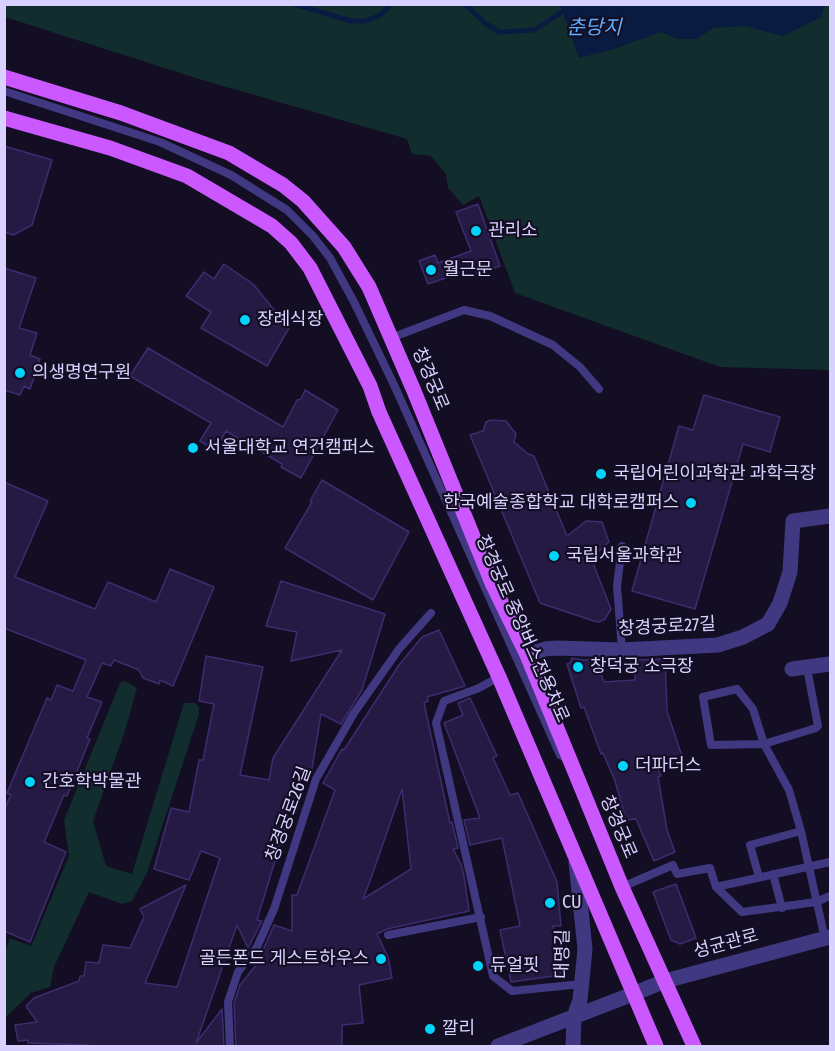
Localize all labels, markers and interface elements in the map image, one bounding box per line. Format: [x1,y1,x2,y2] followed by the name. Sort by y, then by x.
[566,16,622,40] water label: 춘당지
[488,220,538,242] place label: 관리소
[469,224,483,238] marker: 관리소
[443,259,493,281] place label: 월근문
[424,263,438,277] marker: 월근문
[257,309,323,331] place label: 장례식장
[238,313,252,327] marker: 장례식장
[407,344,453,414] street label: 창경궁로
[32,362,131,384] place label: 의생명연구원
[13,366,27,380] marker: 의생명연구원
[205,437,375,459] place label: 서울대학교 연건캠퍼스
[186,441,200,455] marker: 서울대학교 연건캠퍼스
[613,463,816,485] place label: 국립어린이과학관 과학극장
[594,467,608,481] marker: 국립어린이과학관 과학극장
[443,492,679,514] place label: 한국예술종합학교 대학로캠퍼스
[684,496,698,510] marker: 한국예술종합학교 대학로캠퍼스
[471,532,573,726] street label: 창경궁로 중앙버스전용차로
[566,545,682,567] place label: 국립서울과학관
[547,549,561,563] marker: 국립서울과학관
[618,614,716,640] street label: 창경궁로27길
[590,656,694,678] place label: 창덕궁 소극장
[571,660,585,674] marker: 창덕궁 소극장
[635,755,701,777] place label: 더파더스
[616,759,630,773] marker: 더파더스
[262,763,316,865] street label: 창경궁로26길
[42,771,141,793] place label: 간호학박물관
[23,775,37,789] marker: 간호학박물관
[595,792,641,862] street label: 창경궁로
[562,892,582,914] place label: CU
[543,896,557,910] marker: CU
[691,925,761,963] street label: 성균관로
[552,929,574,979] street label: 대명길
[199,948,369,970] place label: 골든폰드 게스트하우스
[374,952,388,966] marker: 골든폰드 게스트하우스
[490,955,540,977] place label: 듀얼핏
[471,959,485,973] marker: 듀얼핏
[442,1018,475,1040] place label: 깔리
[423,1022,437,1036] marker: 깔리

